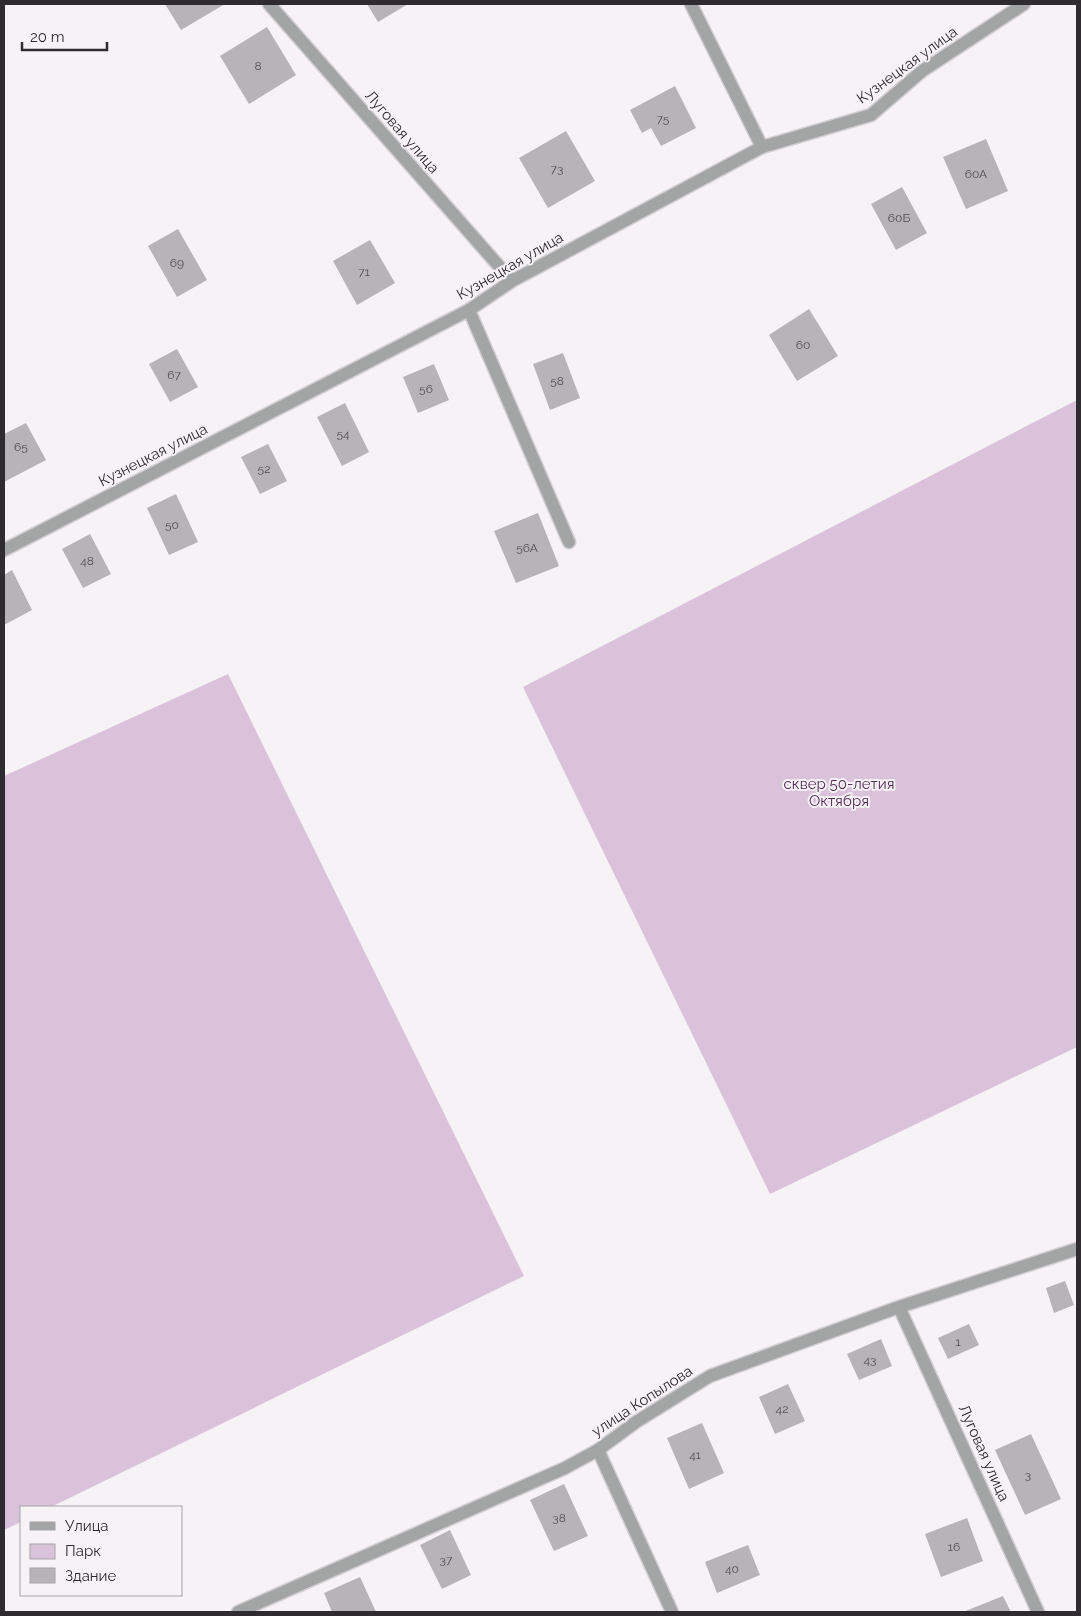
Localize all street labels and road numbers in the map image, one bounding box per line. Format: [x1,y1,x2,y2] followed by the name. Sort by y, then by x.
[853,23,961,107] street label: Кузнецкая улица
[361,87,443,177] street label: Луговая улица
[454,228,566,304] street label: Кузнецкая улица
[96,420,210,490] street label: Кузнецкая улица
[588,1362,696,1440] street label: улица Копылова
[955,1402,1013,1504] street label: Луговая улица

